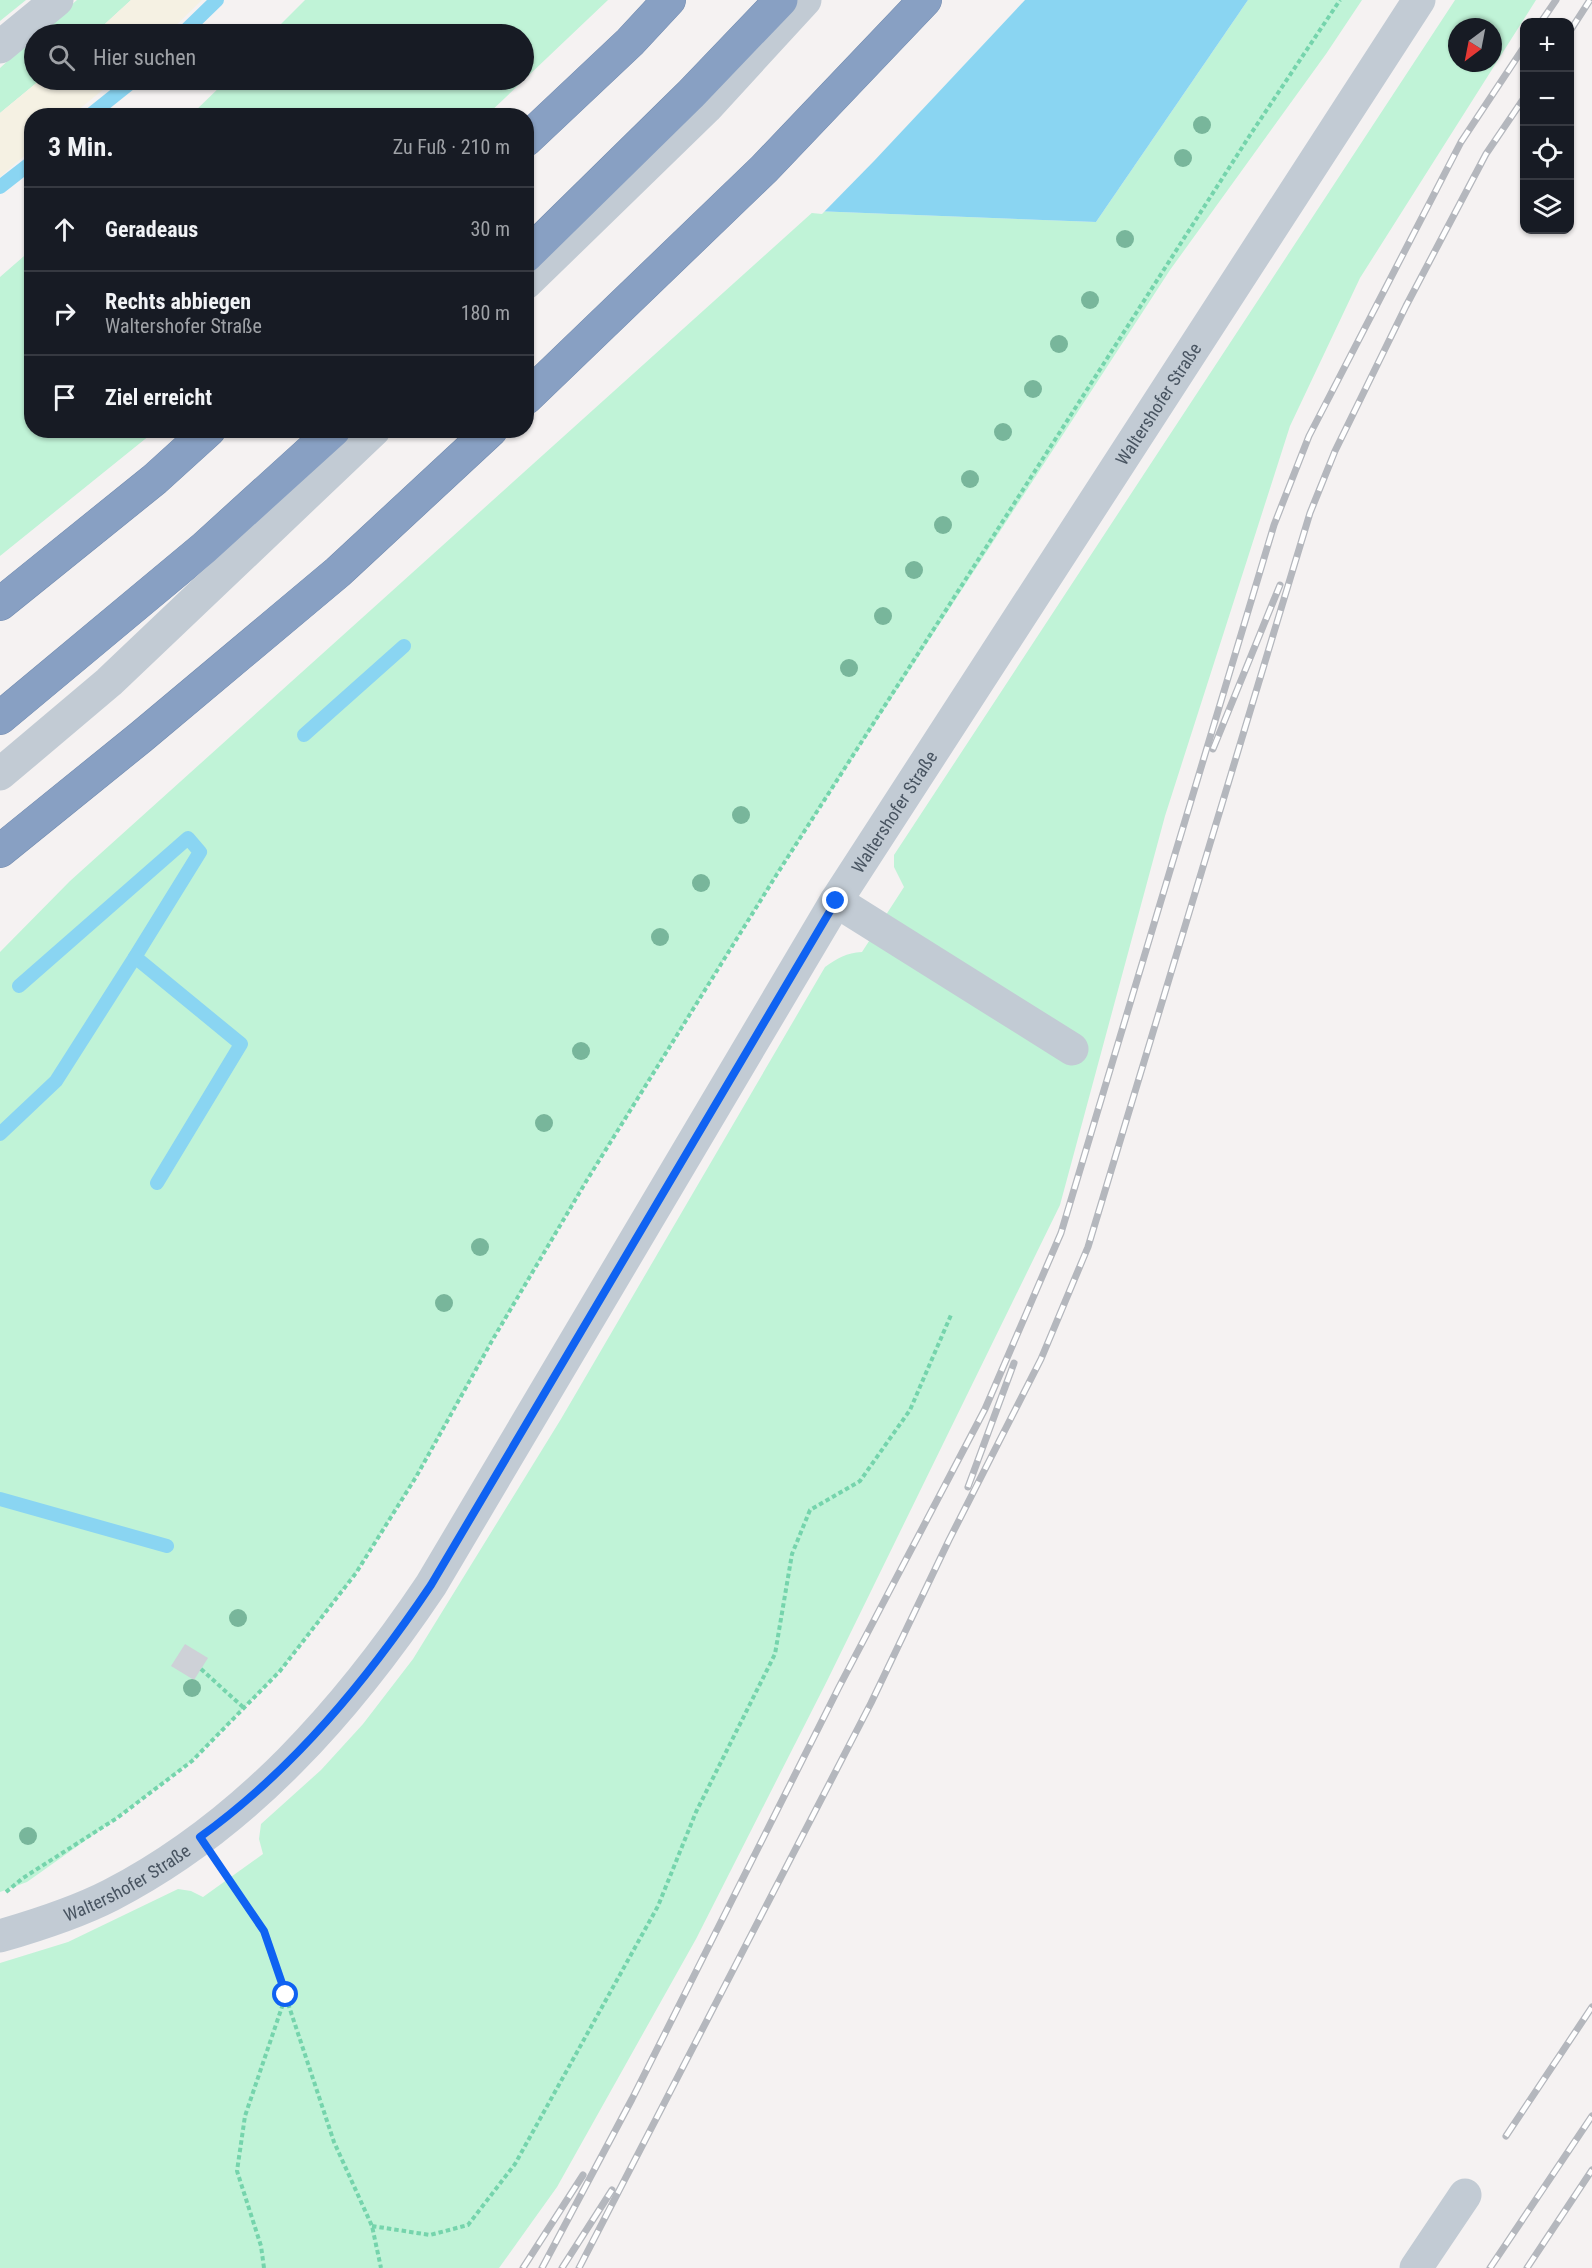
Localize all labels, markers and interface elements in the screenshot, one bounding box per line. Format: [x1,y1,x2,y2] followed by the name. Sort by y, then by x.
[1448,18,1502,72] north arrow
[1520,18,1574,234] map controls
[1520,18,1574,72] button: +
[24,24,534,90] search box
[45,41,78,74] icon: search
[93,45,196,70] text: Hier suchen
[1520,72,1574,126] button: −
[1520,126,1574,180] button: locate
[48,132,114,162] text: 3 Min.
[393,135,510,159] text: Zu Fuß · 210 m
[1520,180,1574,234] button: layers
[48,213,81,246] icon: ahead
[105,217,198,242] text: Geradeaus
[471,217,510,241] text: 30 m
[105,289,251,314] text: Rechts abbiegen
[48,297,81,330] icon: right
[461,301,510,325] text: 180 m
[105,314,262,338] text: Waltershofer Straße
[1111,339,1205,469] street label: Waltershofer Straße
[48,381,81,414] icon: arrive
[105,385,212,410] text: Ziel erreicht
[847,747,941,877] street label: Waltershofer Straße
[822,887,848,913] route end
[60,1839,194,1925] street label: Waltershofer Straße
[272,1981,298,2007] route start

